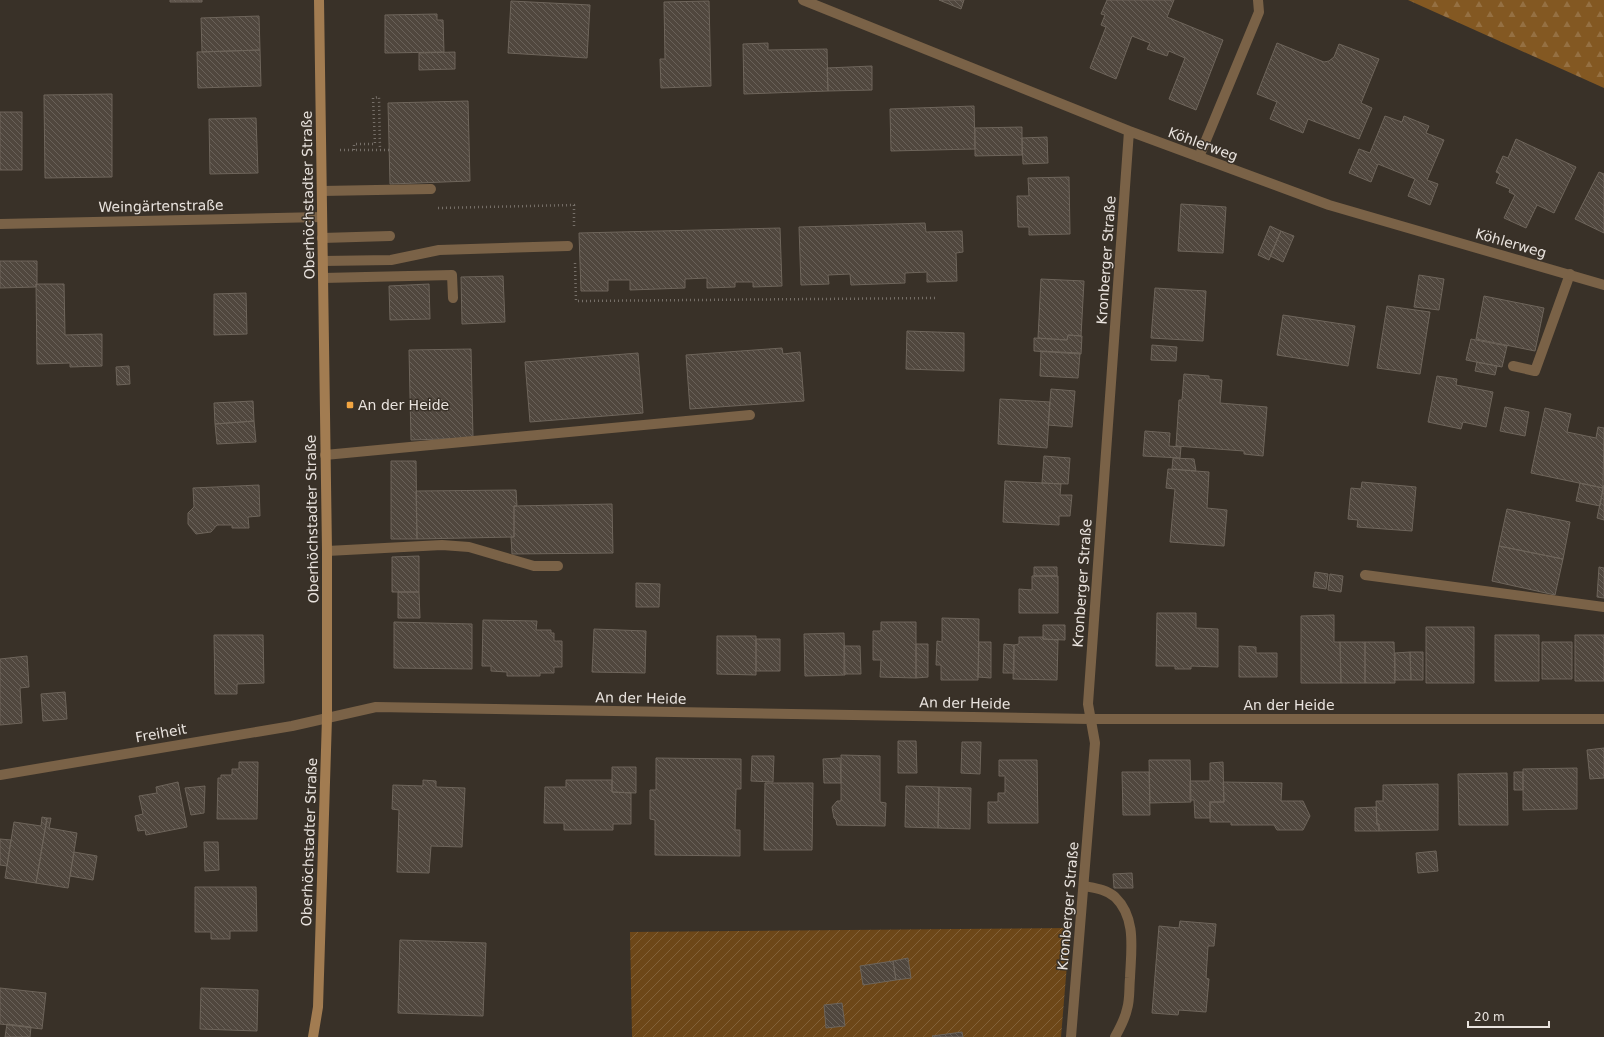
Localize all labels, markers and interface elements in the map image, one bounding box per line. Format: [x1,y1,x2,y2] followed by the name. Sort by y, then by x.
[299,110,317,280] street label: Oberhöchstadter Straße
[1166,124,1240,164] street label: Köhlerweg
[1094,195,1118,325] street label: Kronberger Straße
[98,197,224,215] street label: Weingärtenstraße
[1474,225,1548,261] street label: Köhlerweg
[358,397,449,413] place label: An der Heide
[345,400,355,410] marker: An der Heide
[303,434,321,604] street label: Oberhöchstadter Straße
[1070,518,1094,648] street label: Kronberger Straße
[595,689,687,707] street label: An der Heide
[919,694,1011,712] street label: An der Heide
[1243,697,1335,713] street label: An der Heide
[134,721,188,745] street label: Freiheit
[298,757,320,927] street label: Oberhöchstadter Straße
[1054,841,1082,971] street label: Kronberger Straße
[1468,1003,1549,1029] scale bar
[1474,1010,1505,1024] text: 20 m

